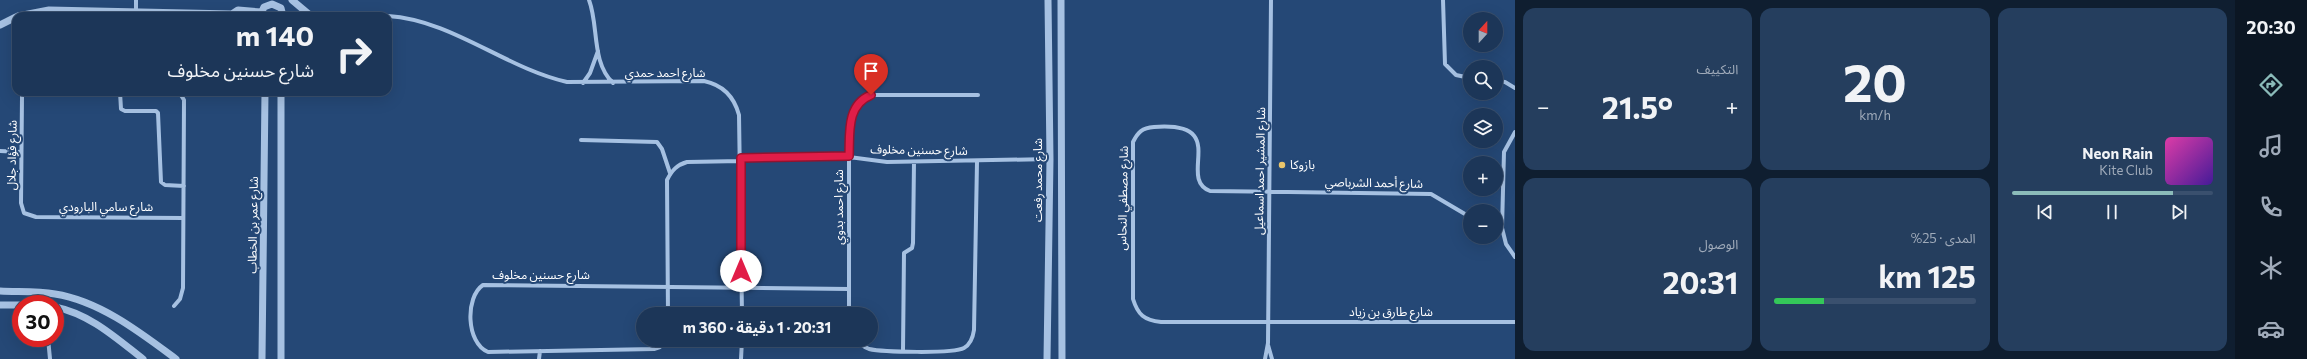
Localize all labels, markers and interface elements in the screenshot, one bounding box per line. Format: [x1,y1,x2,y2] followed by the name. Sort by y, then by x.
[1463,12,1503,52] north arrow
[1463,12,1503,244] map controls
[2246,16,2296,38] text: 20:30
[236,18,314,52] text: 140 m
[328,28,380,80] icon: right
[1843,49,1907,113] text: 20
[854,54,888,95] pin
[168,59,314,81] text: شارع حسنين مخلوف
[860,60,882,82] icon: arrive
[1463,60,1503,100] button: search
[1696,61,1738,77] text: التكييف
[625,65,705,83] street label: شارع احمد حمدي
[2257,71,2285,99] icon: directions
[1602,88,1673,125] text: 21.5°
[1537,93,1550,120] text: −
[1725,93,1738,120] text: +
[1251,107,1270,235] street label: شارع المشير احمد اسماعيل
[1859,107,1891,123] text: km/h
[1463,108,1503,148] button: layers
[3,120,22,190] street label: شارع فؤاد جلال
[2257,132,2285,160] icon: music
[1030,138,1047,222] street label: شارع محمد رفعت
[870,141,968,160] street label: شارع حسنين مخلوف
[2082,144,2153,162] text: Neon Rain
[1114,146,1134,251] street label: شارع مصطفي النحاس
[1463,156,1503,196] button: +
[1290,157,1315,172] place label: بازوكا
[1277,160,1287,170] marker: بازوكا
[2099,162,2153,178] text: Kite Club
[831,169,849,245] street label: شارع احمد بدوي
[1325,174,1423,194] street label: شارع أحمد الشرباصي
[244,176,263,274] street label: شارع عمر بن الخطاب
[2257,193,2285,221] icon: phone
[59,199,153,217] street label: شارع سامي البارودي
[2034,201,2056,223] icon: previous
[2101,201,2123,223] icon: pause
[2168,201,2190,223] icon: next
[1463,204,1503,244] button: −
[1911,230,1976,246] text: المدى · 25%
[1699,236,1738,252] text: الوصول
[720,250,762,292] position arrow
[2257,254,2285,282] icon: climate
[1878,257,1976,294] text: 125 km
[1663,263,1738,300] text: 20:31
[492,267,590,284] street label: شارع حسنين مخلوف
[12,295,64,347] speed limit sign: 30
[1349,304,1433,321] street label: شارع طارق بن زياد
[2257,315,2285,343] icon: car
[683,318,831,336] text: 20:31 · 1 دقيقة · 360 m

